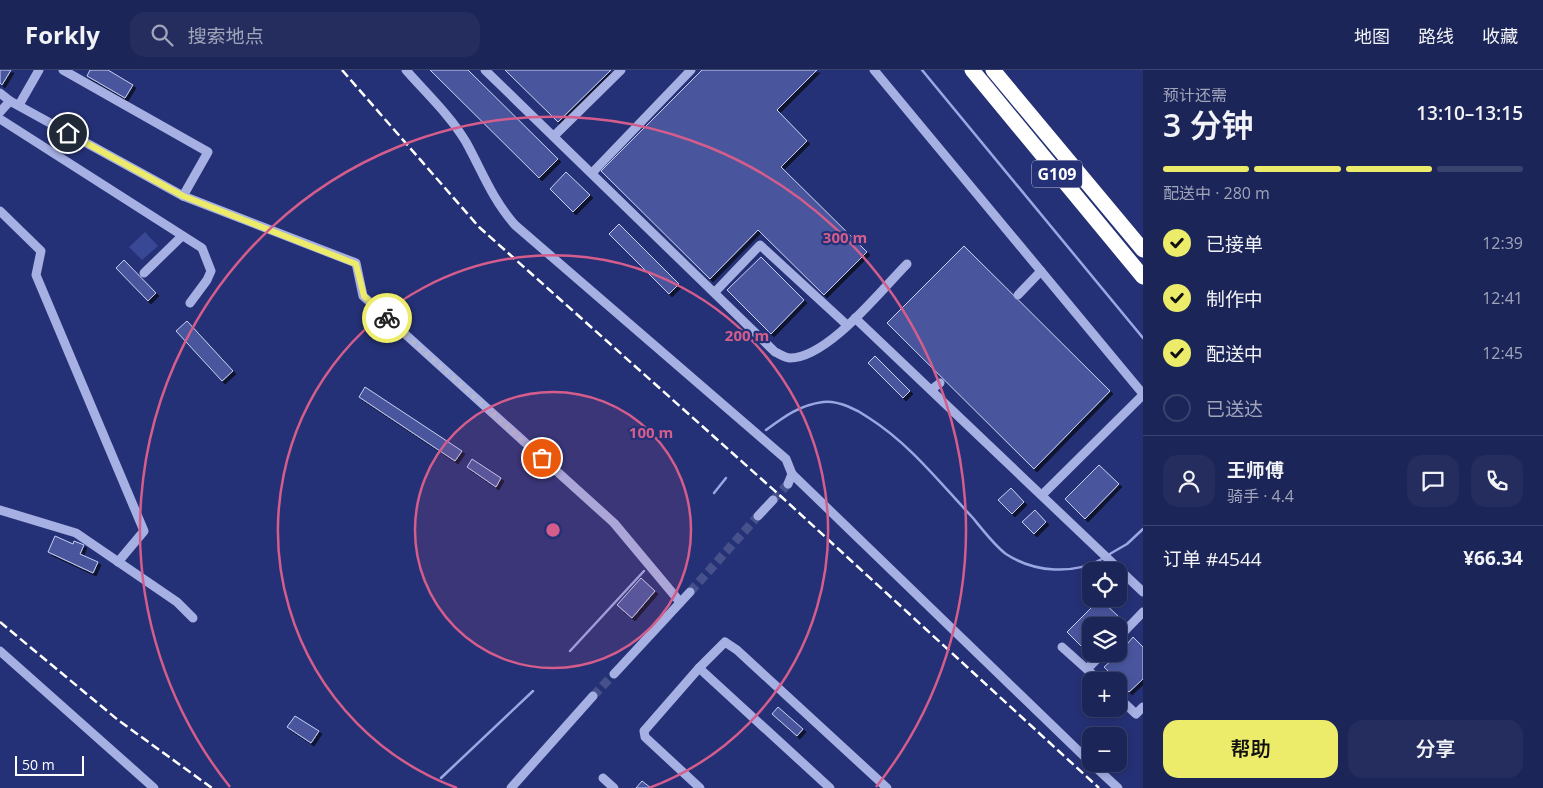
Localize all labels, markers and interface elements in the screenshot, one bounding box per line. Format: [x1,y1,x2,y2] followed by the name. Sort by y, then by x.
[130,12,480,57] search box
[25,18,100,51] text: Forkly
[148,21,176,49] icon: search
[188,23,264,49] text: 搜索地点
[1354,24,1390,48] text: 地图
[1418,24,1454,48] text: 路线
[1482,24,1518,48] text: 收藏
[1163,84,1227,106] text: 预计还需
[1416,100,1523,126] text: 13:10–13:15
[1163,103,1254,146] text: 3 分钟
[47,112,89,154] pin
[54,119,82,147] icon: home
[1032,160,1082,188] road number: G109
[1163,182,1270,204] text: 配送中 · 280 m
[823,227,867,247] text: 300 m
[1163,229,1191,257] icon: check
[1206,231,1263,257] text: 已接单
[1482,232,1523,254] text: 12:39
[1163,284,1191,312] icon: check
[1206,286,1263,312] text: 制作中
[1482,287,1523,309] text: 12:41
[362,293,412,343] courier
[373,304,401,332] icon: bike
[725,325,769,345] text: 200 m
[1163,339,1191,367] icon: check
[1206,341,1263,367] text: 配送中
[1482,342,1523,364] text: 12:45
[1206,396,1263,422] text: 已送达
[629,422,673,442] text: 100 m
[521,437,563,479] pin
[528,444,556,472] icon: bag
[1163,455,1215,507] button: person
[1407,455,1459,507] button: chat
[1471,455,1523,507] button: phone
[1227,457,1284,483] text: 王师傅
[1227,485,1294,507] text: 骑手 · 4.4
[544,521,562,539] centre of rings
[1463,545,1523,571] text: ¥66.34
[1163,546,1262,572] text: 订单 #4544
[1082,562,1127,772] map controls
[1082,562,1127,607] button: locate
[1082,617,1127,662] button: layers
[1082,672,1127,717] button: +
[1163,720,1338,778] button: 帮助
[1348,720,1523,778] button: 分享
[1082,727,1127,772] button: −
[15,753,84,776] scale bar
[22,755,55,774] text: 50 m

